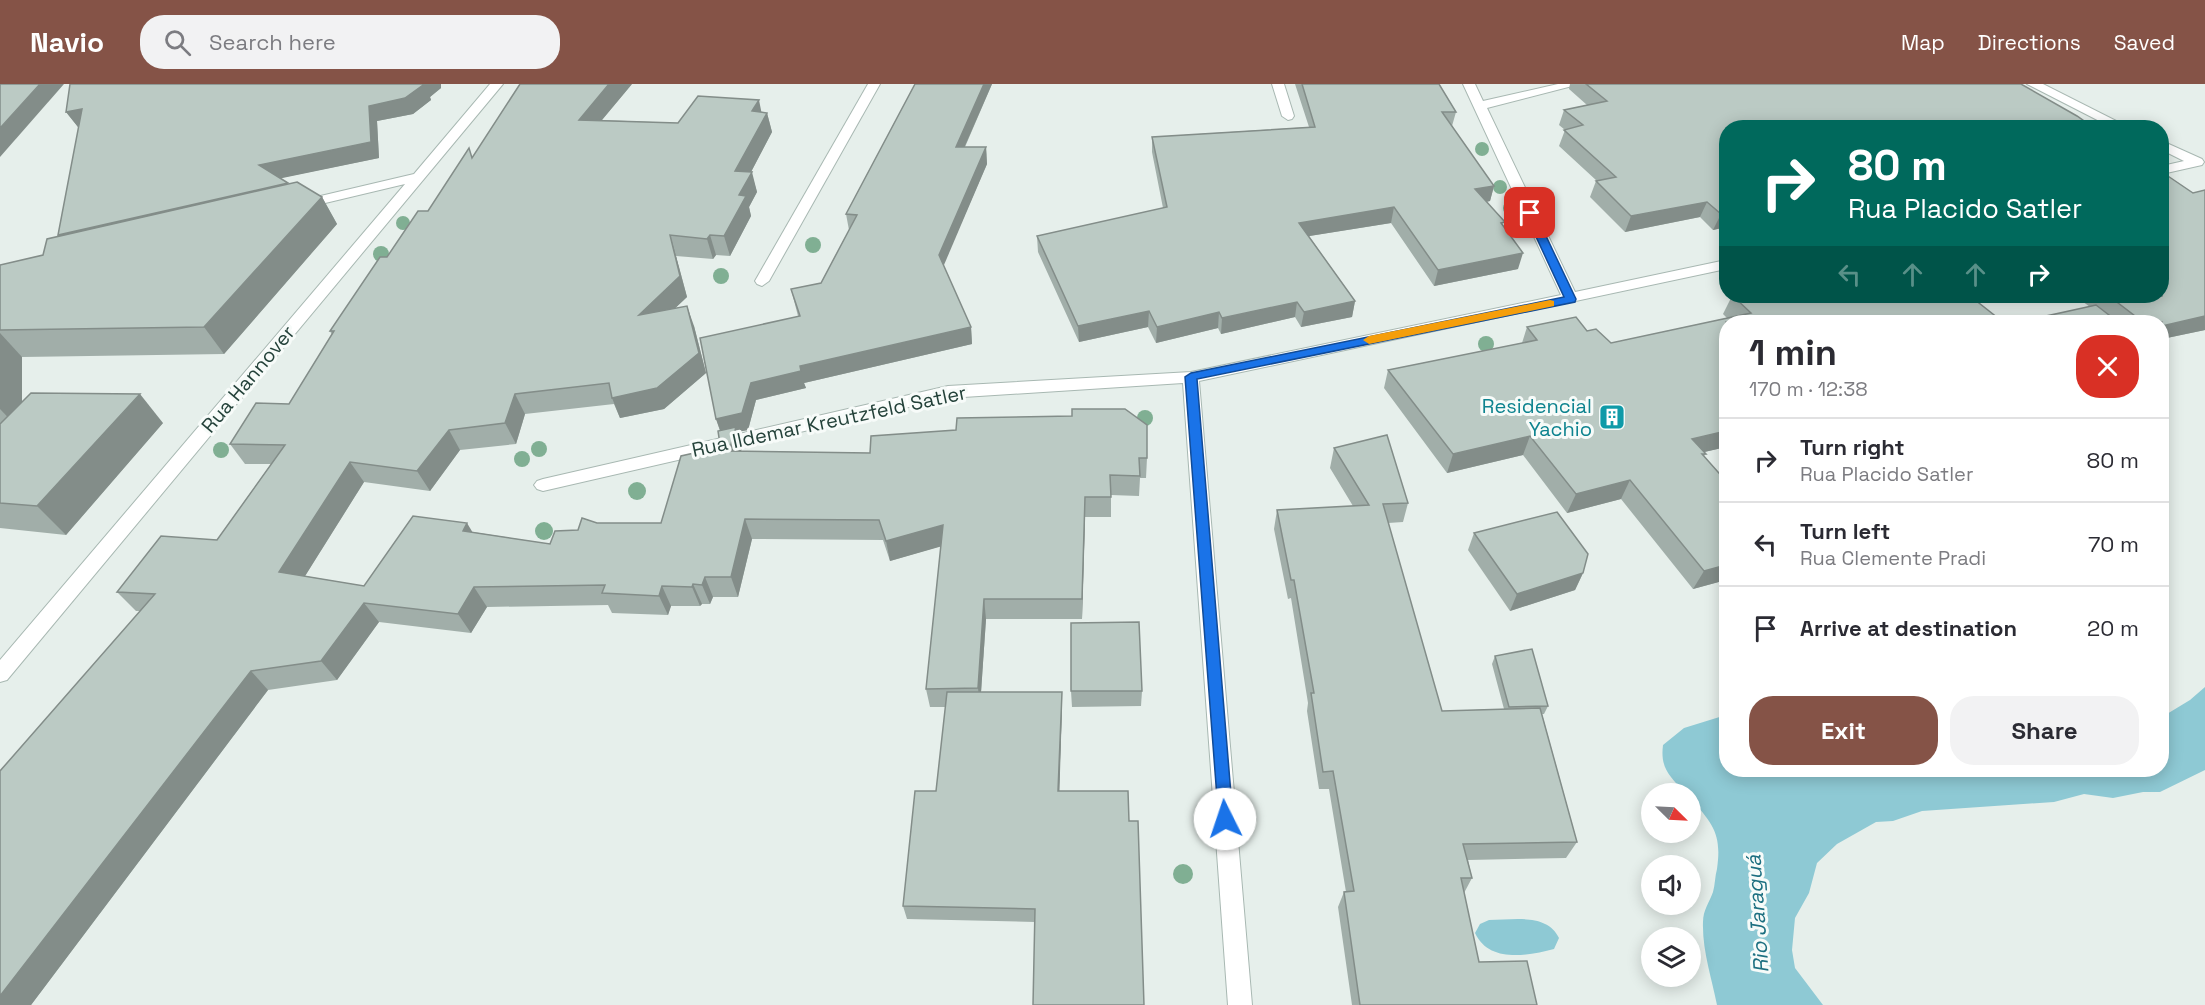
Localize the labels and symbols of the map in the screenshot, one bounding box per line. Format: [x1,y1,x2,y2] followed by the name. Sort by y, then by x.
[1504,187,1555,238] pin
[196,320,300,438] street label: Rua Hannover
[689,379,969,463] street label: Rua Ildemar Kreutzfeld Satler
[1482,393,1592,442] place label: Residencial Yachio
[1597,402,1627,432] building icon: Residencial Yachio
[1641,783,1701,843] north arrow
[1193,787,1257,851] position arrow
[1739,853,1775,974] water label: Rio Jaraguá

